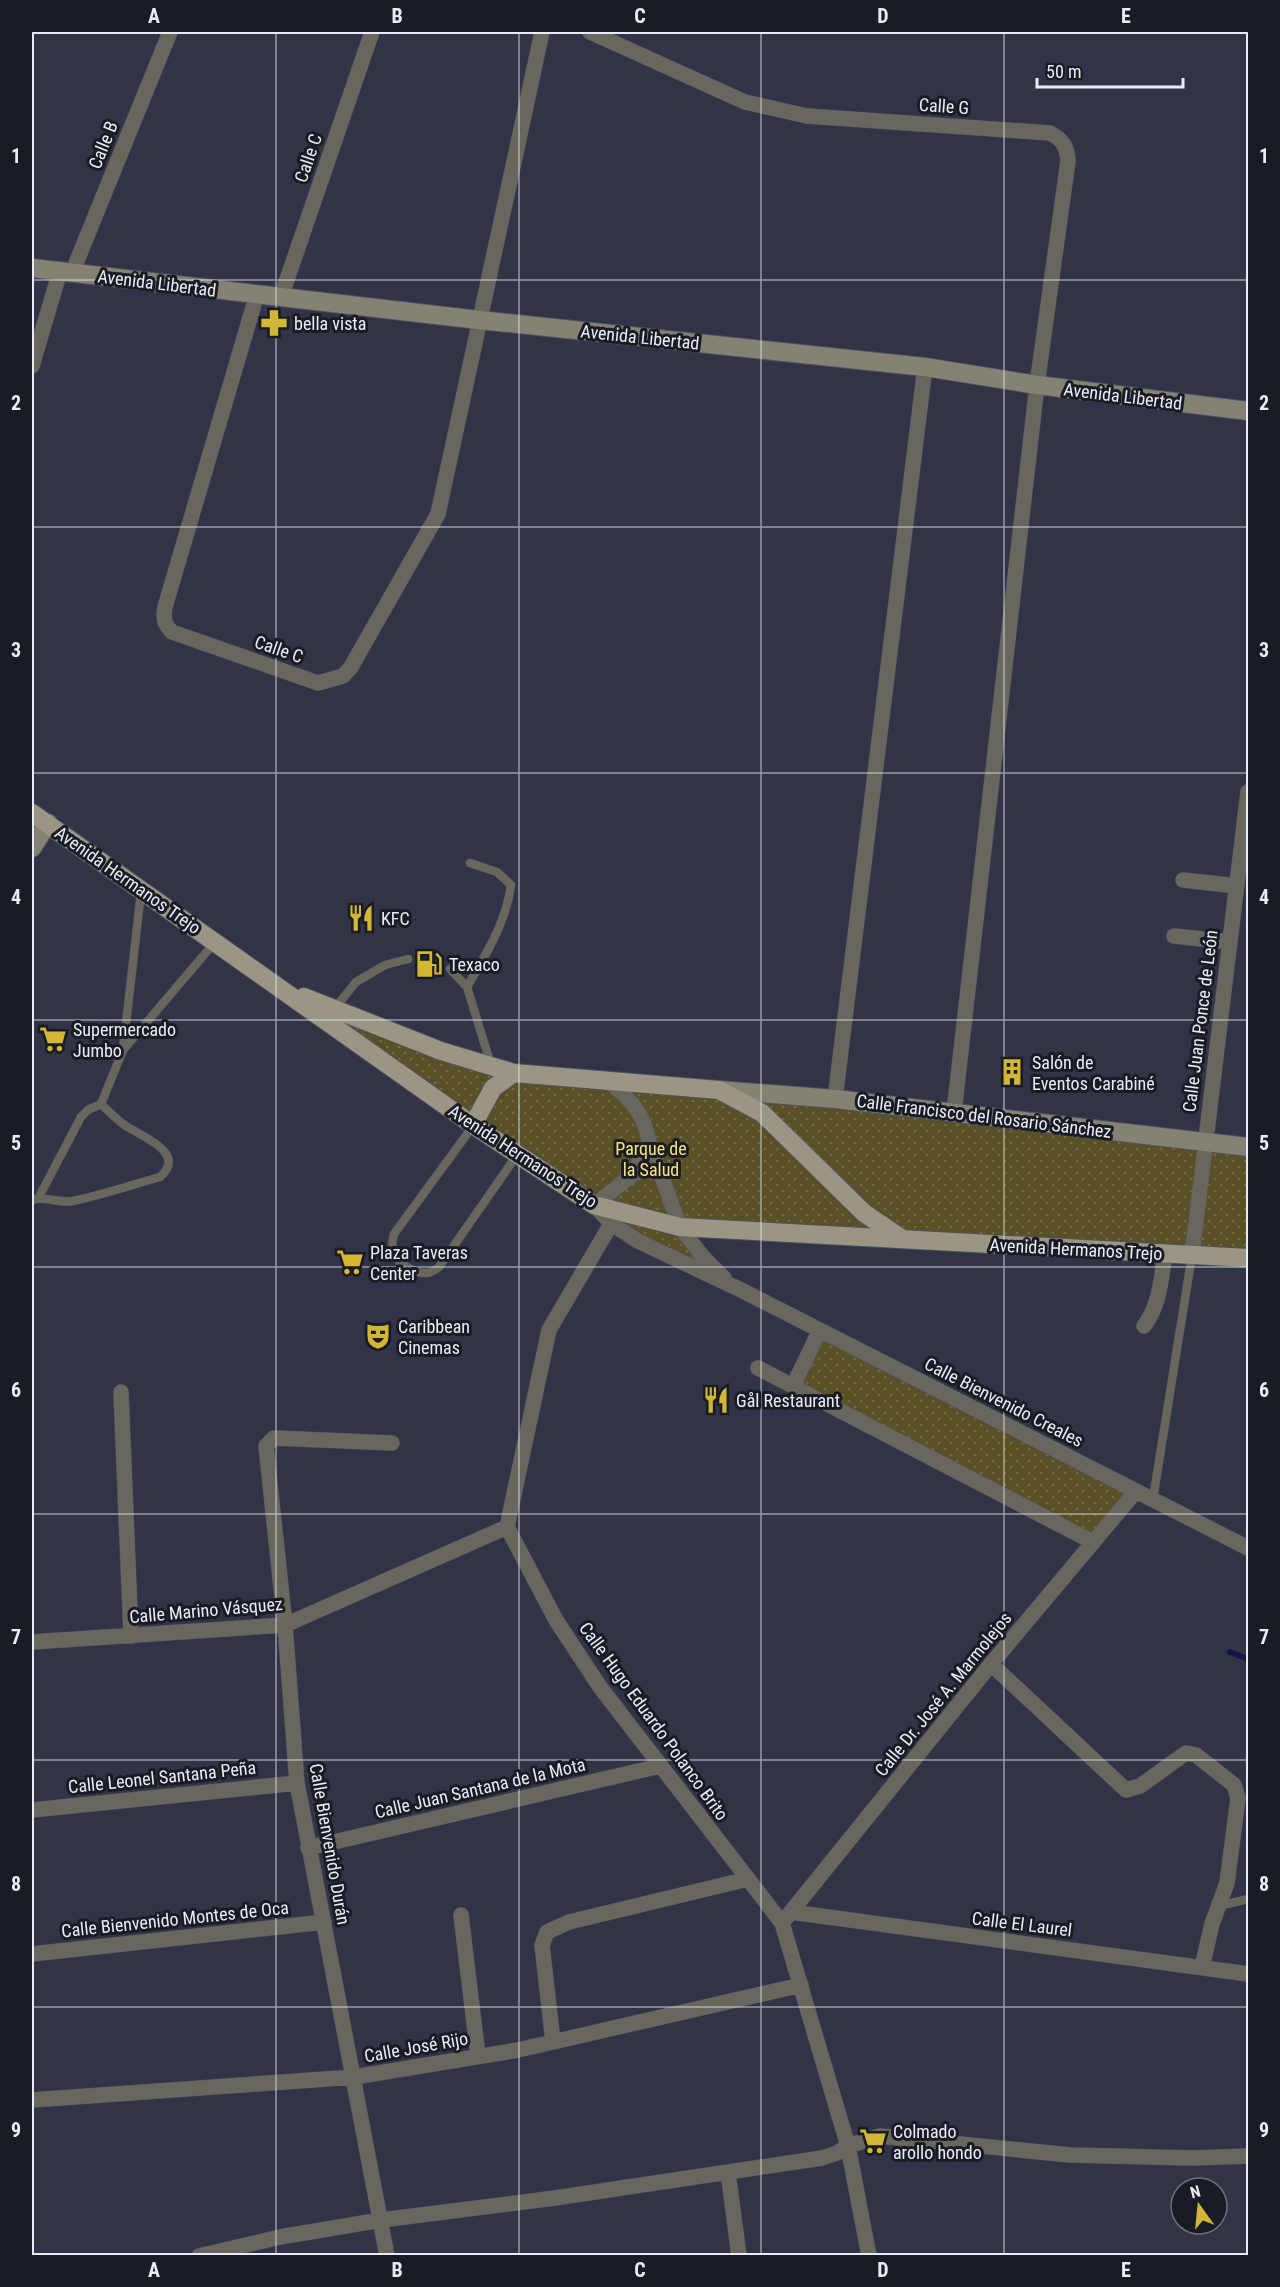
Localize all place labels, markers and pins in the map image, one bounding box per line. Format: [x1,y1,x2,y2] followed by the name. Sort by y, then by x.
[259,308,289,338] pharmacy icon: bella vista
[294,313,366,334] place label: bella vista
[346,903,376,933] restaurant icon: KFC
[381,908,410,929] place label: KFC
[414,949,444,979] fuel station icon: Texaco
[449,954,500,975] place label: Texaco
[73,1019,176,1061] place label: Supermercado Jumbo
[38,1024,68,1054] supermarket icon: Supermercado Jumbo
[1032,1052,1155,1094] place label: Salón de Eventos Carabiné
[997,1057,1027,1087] building icon: Salón de Eventos Carabiné
[370,1242,468,1284] place label: Plaza Taveras Center
[335,1247,365,1277] supermarket icon: Plaza Taveras Center
[398,1316,470,1358] place label: Caribbean Cinemas
[363,1321,393,1351] theatre icon: Caribbean Cinemas
[701,1385,731,1415] restaurant icon: Gål Restaurant
[736,1390,840,1411] place label: Gål Restaurant
[893,2121,982,2163] place label: Colmado arollo hondo
[858,2126,888,2156] supermarket icon: Colmado arollo hondo

